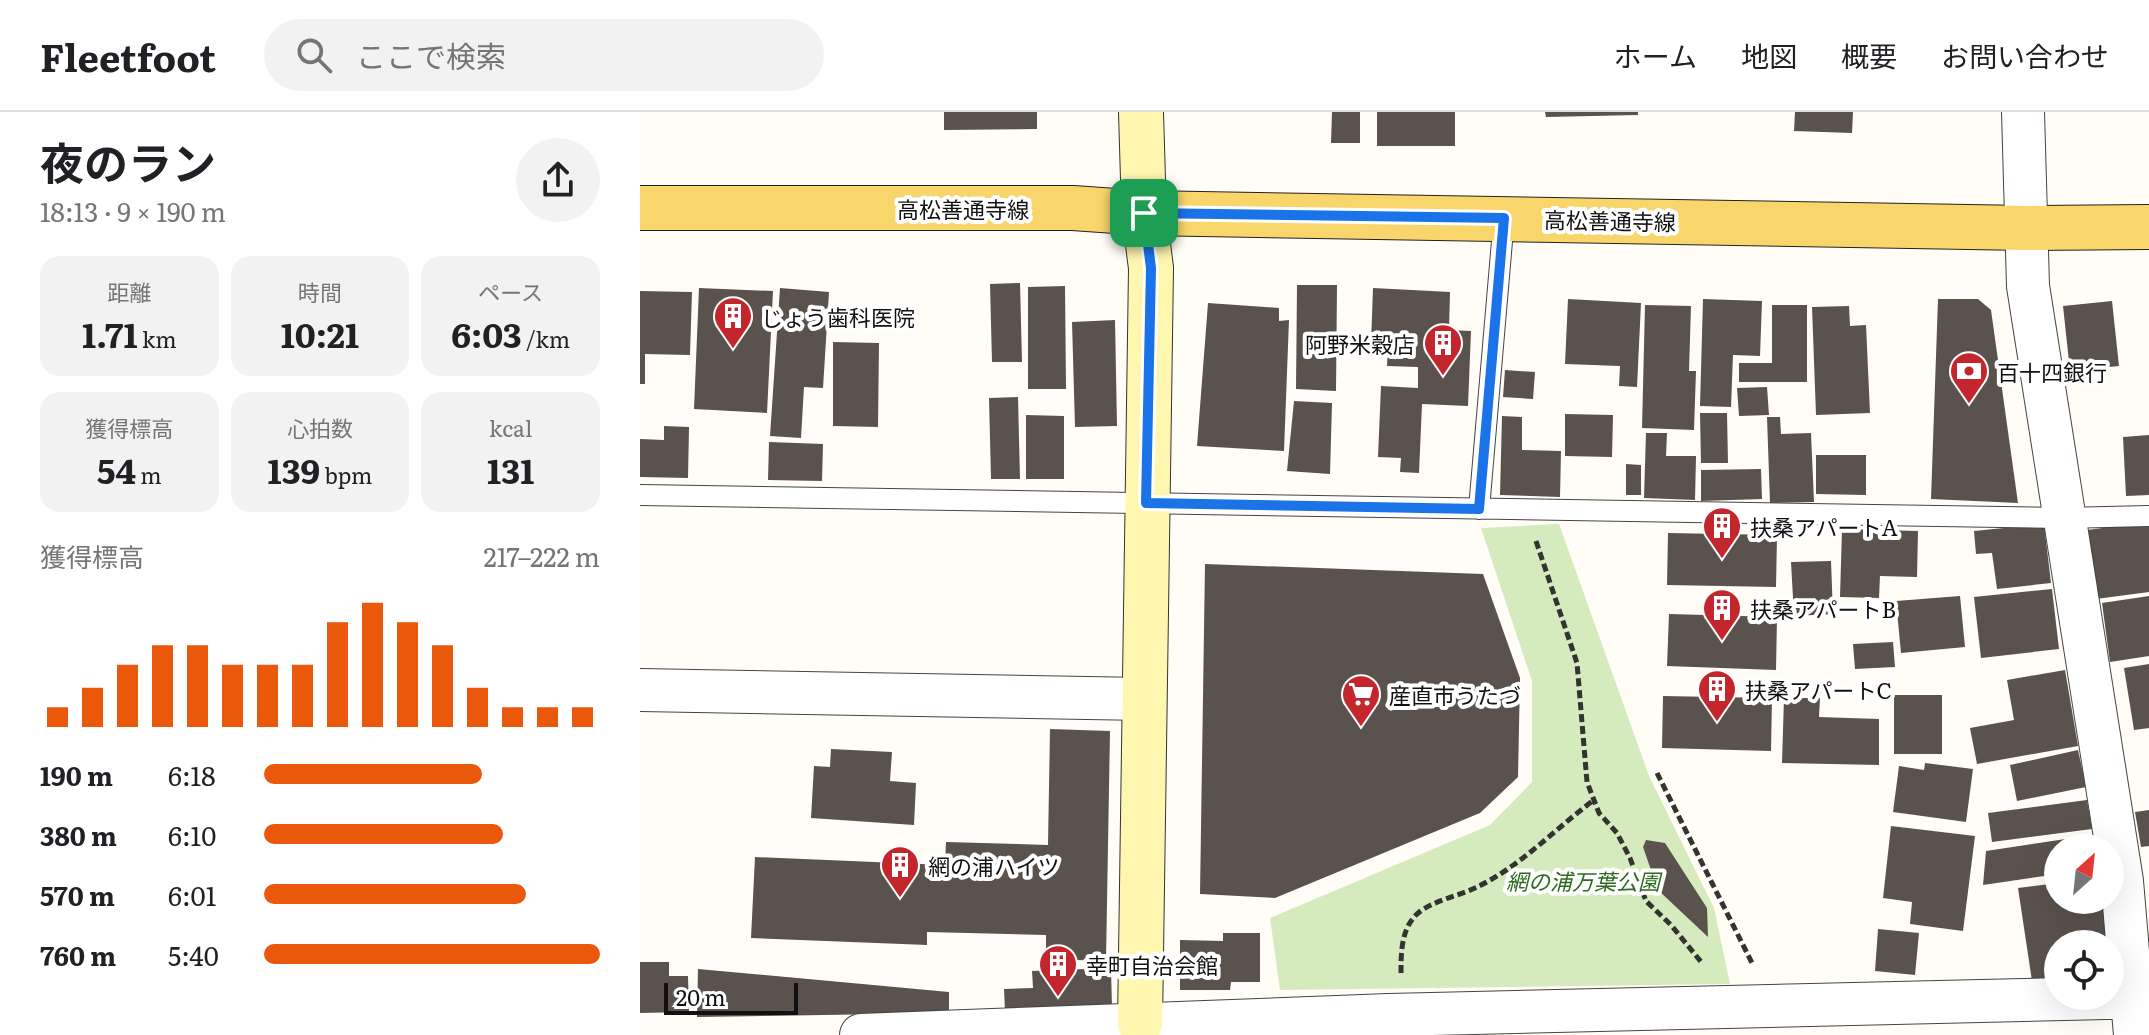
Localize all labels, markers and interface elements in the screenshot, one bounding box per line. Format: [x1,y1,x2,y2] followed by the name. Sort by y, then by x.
[264,19,824,91] search box
[40,27,216,84] text: Fleetfoot
[292,33,336,77] icon: search
[356,33,506,77] text: ここで検索
[1614,34,1697,76] text: ホーム
[1741,34,1797,76] text: 地図
[1841,34,1897,76] text: 概要
[1941,34,2109,76] text: お問い合わせ
[40,128,216,194] text: 夜のラン
[516,138,600,222] button: share
[1110,179,1178,247] pin
[40,191,226,230] text: 18:13 · 9 × 190 m
[1122,191,1166,235] icon: arrive
[897,192,1029,225] street label: 高松善通寺線
[1544,202,1676,238] street label: 高松善通寺線
[107,275,151,308] text: 距離
[298,275,342,308] text: 時間
[478,275,543,308] text: ペース
[712,295,754,350] building icon: じょう歯科医院
[761,300,915,333] place label: じょう歯科医院
[82,308,138,358] text: 1.71
[281,308,359,358] text: 10:21
[451,308,522,358] text: 6:03
[138,322,177,355] text: km
[522,322,570,355] text: /km
[1422,322,1464,377] building icon: 阿野米穀店
[1305,327,1415,360] place label: 阿野米穀店
[1948,350,1990,405] bank icon: 百十四銀行
[1997,355,2107,388] place label: 百十四銀行
[85,411,173,444] text: 獲得標高
[287,411,353,444] text: 心拍数
[489,411,532,444] text: kcal
[97,444,136,494] text: 54
[268,444,320,494] text: 139
[487,444,534,494] text: 131
[136,458,162,491] text: m
[320,458,372,491] text: bpm
[1701,505,1743,560] building icon: 扶桑アパートA
[1750,510,1898,543] place label: 扶桑アパートA
[40,536,144,575] text: 獲得標高
[483,536,600,575] text: 217–222 m
[1701,587,1743,642] building icon: 扶桑アパートB
[1750,592,1896,625] place label: 扶桑アパートB
[1696,668,1738,723] building icon: 扶桑アパートC
[1340,673,1382,728] supermarket icon: 産直市うたづ
[1745,673,1892,706] place label: 扶桑アパートC
[1389,678,1521,711] place label: 産直市うたづ
[40,755,113,794] text: 190 m
[168,755,216,794] text: 6:18
[40,815,117,854] text: 380 m
[168,815,216,854] text: 6:10
[2044,834,2124,914] north arrow
[2044,834,2124,1010] map controls
[879,844,921,899] building icon: 網の浦ハイツ
[928,849,1060,882] place label: 網の浦ハイツ
[1506,864,1663,897] park label: 網の浦万葉公園
[40,875,115,914] text: 570 m
[168,875,216,914] text: 6:01
[2044,930,2124,1010] button: locate
[40,935,116,974] text: 760 m
[168,935,219,974] text: 5:40
[1037,943,1079,998] building icon: 幸町自治会館
[1086,948,1218,981] place label: 幸町自治会館
[664,979,798,1015] scale bar
[676,980,726,1013] text: 20 m

